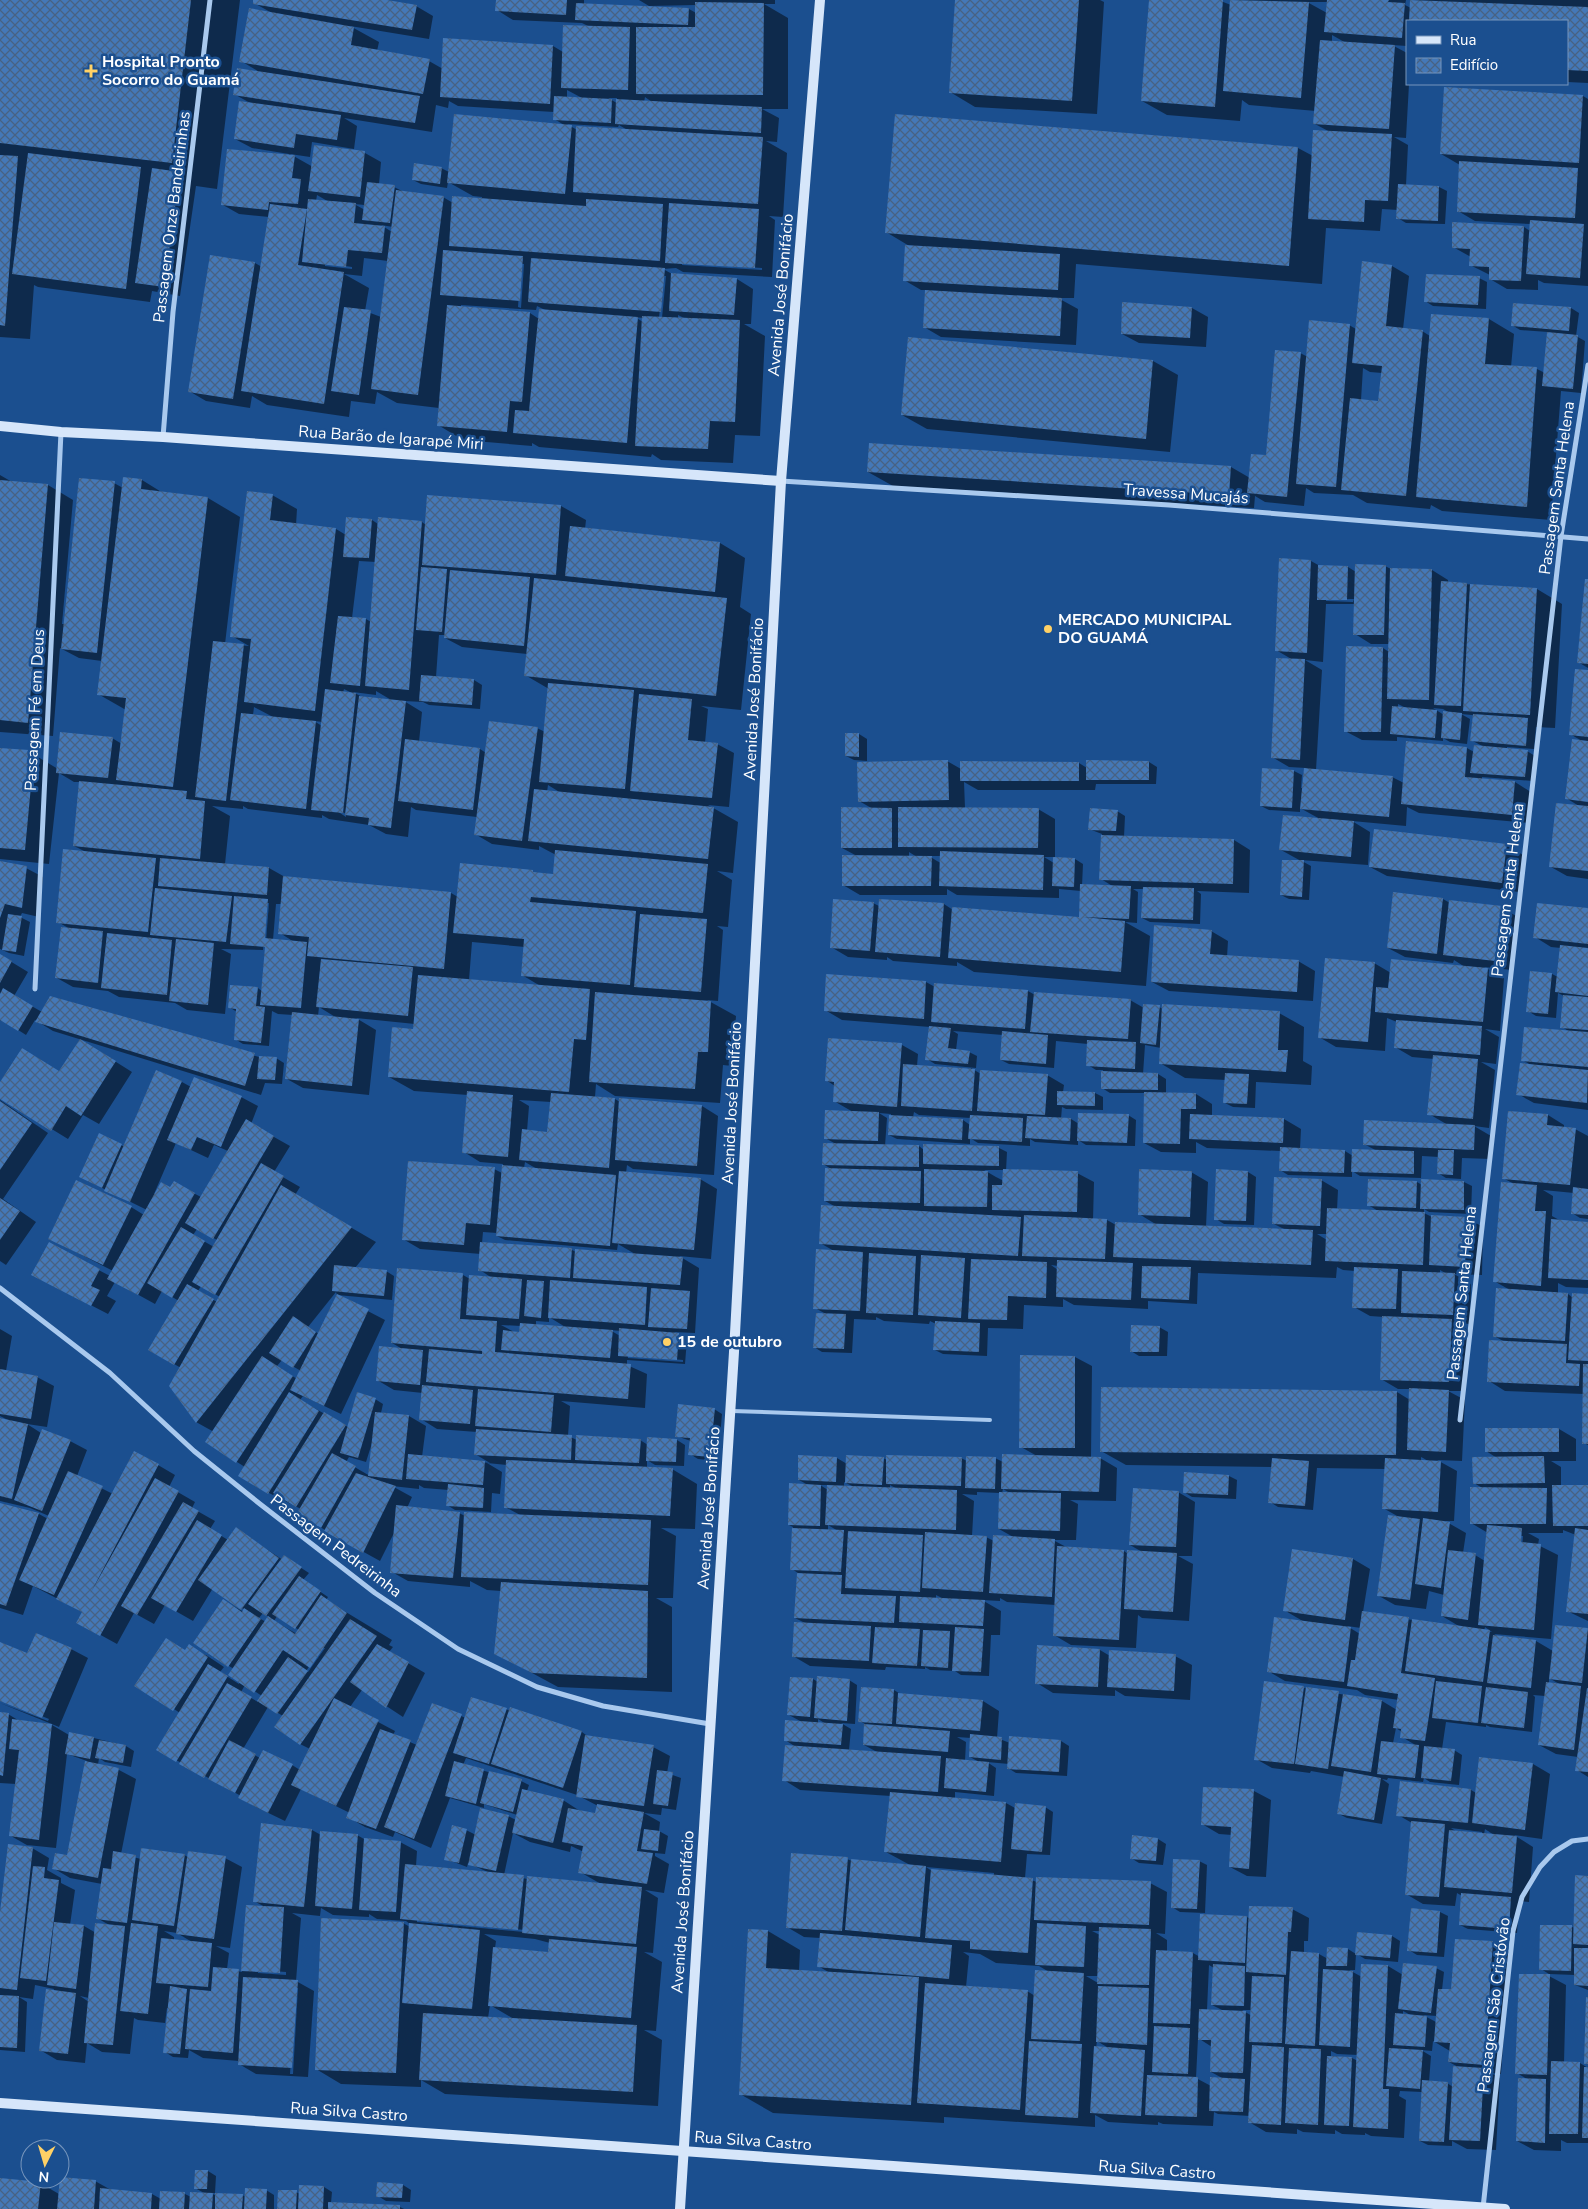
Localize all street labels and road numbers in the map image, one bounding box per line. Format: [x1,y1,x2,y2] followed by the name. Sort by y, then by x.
[148,110,196,324] street label: Passagem Onze Bandeirinhas
[763,213,799,377] street label: Avenida José Bonifácio
[1534,400,1580,576] street label: Passagem Santa Helena
[298,421,484,455] street label: Rua Barão de Igarapé Miri
[1123,479,1249,509] street label: Travessa Mucajás
[739,617,769,781] street label: Avenida José Bonifácio
[20,628,50,792] street label: Passagem Fé em Deus
[1486,802,1530,978] street label: Passagem Santa Helena
[717,1021,747,1185] street label: Avenida José Bonifácio
[1442,1205,1482,1381] street label: Passagem Santa Helena
[692,1426,726,1590] street label: Avenida José Bonifácio
[266,1489,406,1603] street label: Passagem Pedreirinha
[666,1830,700,1994] street label: Avenida José Bonifácio
[1472,1916,1516,2094] street label: Passagem São Cristóvão
[289,2097,409,2127] street label: Rua Silva Castro
[693,2126,813,2156] street label: Rua Silva Castro
[1097,2155,1217,2185] street label: Rua Silva Castro

